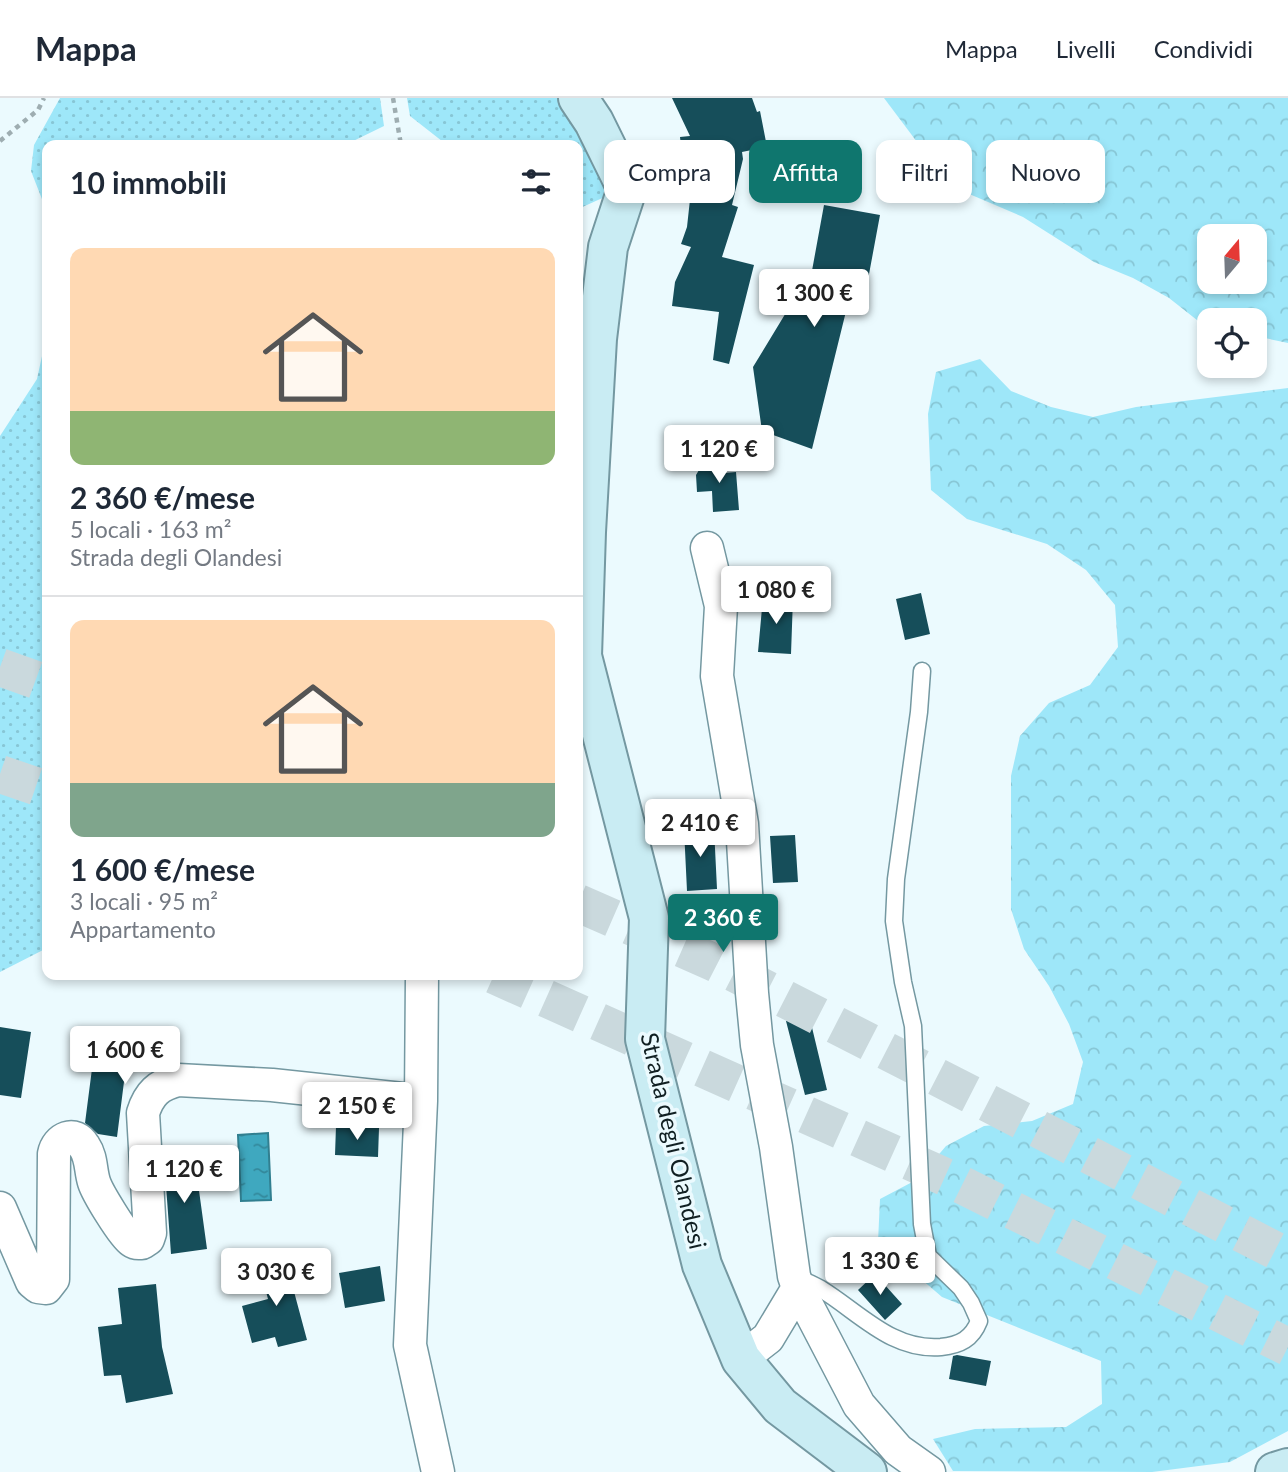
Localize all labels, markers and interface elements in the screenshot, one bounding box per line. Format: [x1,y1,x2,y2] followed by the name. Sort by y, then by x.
[35,28,137,68] text: Mappa
[945,34,1018,63] text: Mappa
[1056,34,1116,63] text: Livelli
[1154,34,1253,63] text: Condividi
[604,140,735,203] chip: Compra
[749,140,862,203] chip: Affitta
[876,140,972,203] chip: Filtri
[986,140,1105,203] chip: Nuovo
[517,163,555,201] icon: filters
[70,164,227,200] text: 10 immobili
[1197,224,1267,294] north arrow
[1197,224,1267,378] map controls
[749,270,879,329] pin: 1 300 €
[775,278,853,306] text: 1 300 €
[250,294,376,420] icon: home
[1197,308,1267,378] button: locate
[654,426,784,485] pin: 1 120 €
[680,434,758,462] text: 1 120 €
[70,479,255,515] text: 2 360 €/mese
[70,515,231,543] text: 5 locali · 163 m²
[70,543,282,571] text: Strada degli Olandesi
[711,566,841,626] pin: 1 080 €
[737,575,815,603] text: 1 080 €
[250,666,376,792] icon: home
[635,800,765,859] pin: 2 410 €
[661,808,739,836] text: 2 410 €
[70,851,255,887] text: 1 600 €/mese
[70,887,218,915] text: 3 locali · 95 m²
[658,894,788,954] pin: 2 360 €
[684,903,762,931] text: 2 360 €
[70,915,216,943] text: Appartamento
[60,1026,190,1086] pin: 1 600 €
[635,1030,713,1252] street label: Strada degli Olandesi
[86,1035,164,1063] text: 1 600 €
[292,1082,422,1142] pin: 2 150 €
[318,1091,396,1119] text: 2 150 €
[119,1146,249,1205] pin: 1 120 €
[145,1154,223,1182] text: 1 120 €
[815,1238,945,1297] pin: 1 330 €
[841,1246,919,1274] text: 1 330 €
[211,1248,341,1308] pin: 3 030 €
[237,1257,315,1285] text: 3 030 €

